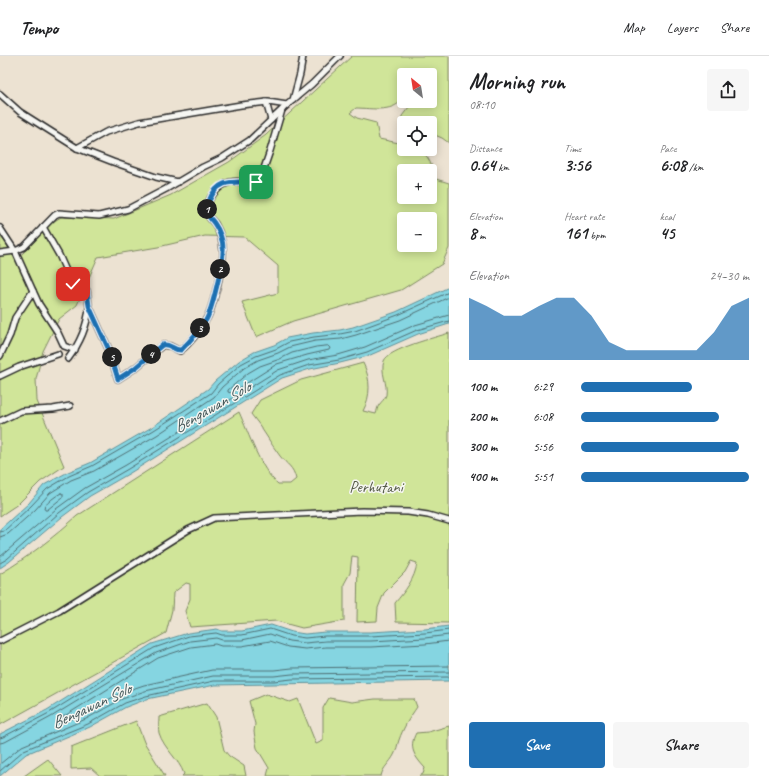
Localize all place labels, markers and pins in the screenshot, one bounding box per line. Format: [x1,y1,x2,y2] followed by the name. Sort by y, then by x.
[239,165,273,199] pin
[197,199,217,219] pin: 1
[210,259,230,279] pin: 2
[56,267,90,301] pin
[190,318,210,338] pin: 3
[141,344,161,364] pin: 4
[102,347,122,367] pin: 5

